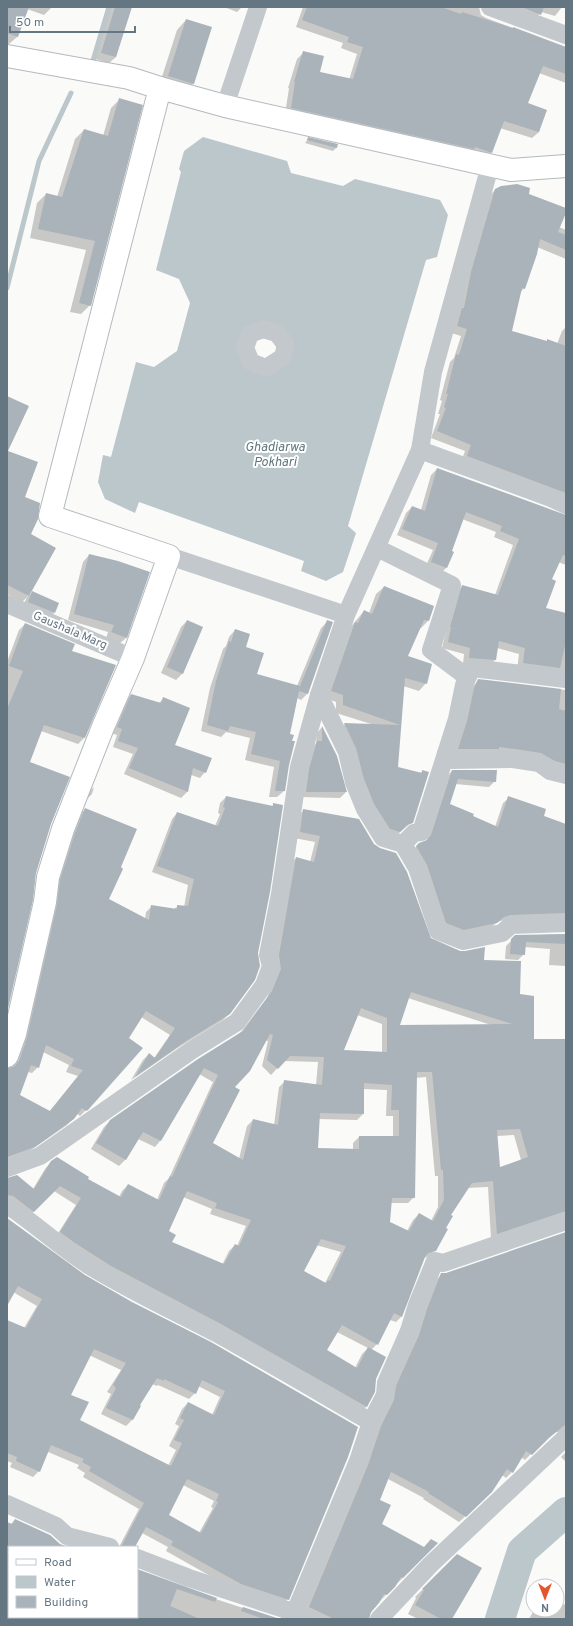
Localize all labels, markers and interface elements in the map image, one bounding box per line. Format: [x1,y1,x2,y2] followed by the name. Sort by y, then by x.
[10,8,135,34] scale bar
[16,15,44,31] text: 50 m
[245,440,305,471] water label: Ghadiarwa Pokhari
[30,608,110,654] street label: Gaushala Marg
[8,1546,138,1618] legend
[44,1555,72,1571] text: Road
[44,1575,76,1591] text: Water
[525,1578,565,1618] north arrow
[44,1595,88,1611] text: Building
[541,1600,549,1614] text: N

